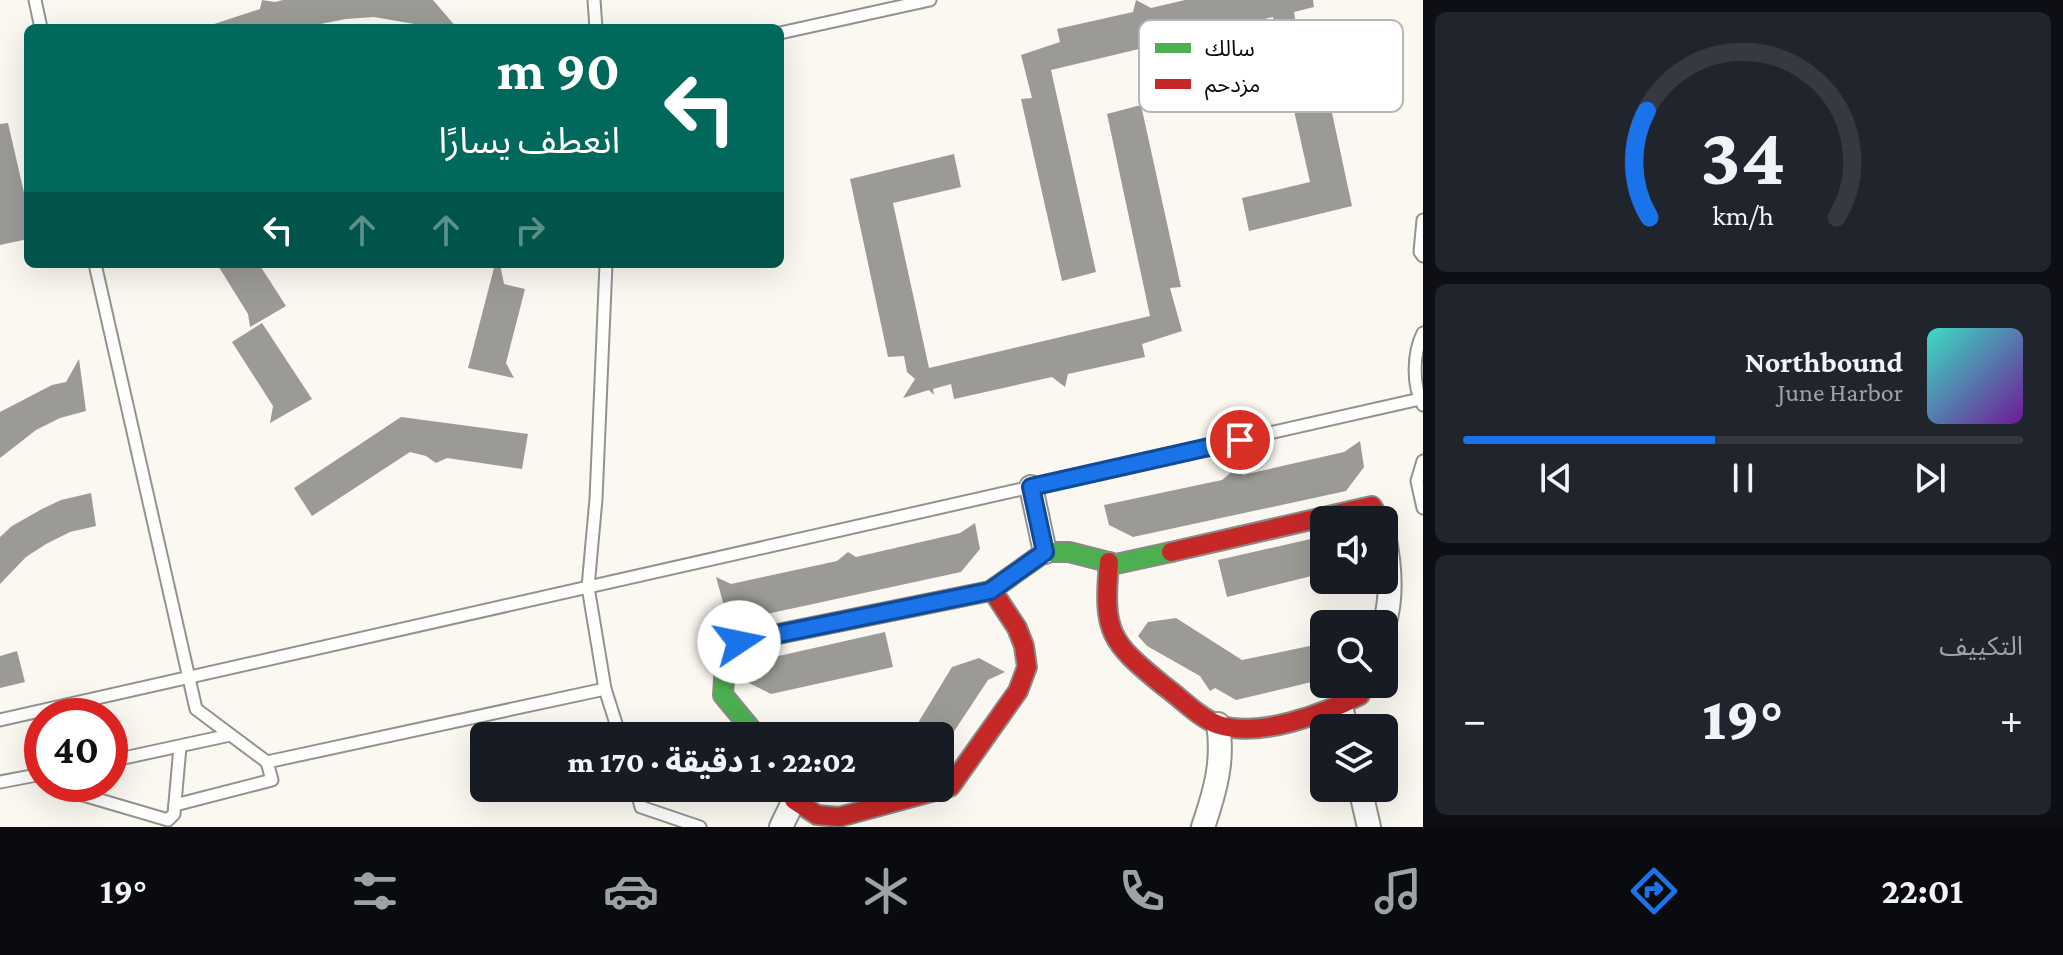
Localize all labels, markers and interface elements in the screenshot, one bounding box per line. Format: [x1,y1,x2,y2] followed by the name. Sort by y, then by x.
[1139,20,1403,112] legend
[1205,36,1255,61] text: سالك
[497,39,620,101] text: 90 m
[648,56,752,160] icon: left
[1205,72,1260,101] text: مزدحم
[1700,108,1786,201] text: 34
[438,121,620,161] text: انعطف يسارًا
[1712,199,1774,231] text: km/h
[256,208,300,252] icon: left
[340,208,384,252] icon: ahead
[424,208,468,252] icon: ahead
[508,208,552,252] icon: right
[1745,345,1903,378] text: Northbound
[1777,378,1903,407] text: June Harbor
[1206,406,1274,474] pin
[1218,418,1262,462] icon: arrive
[1534,456,1578,500] icon: previous
[1721,456,1765,500] icon: pause
[1908,456,1952,500] icon: next
[1310,506,1398,802] map controls
[1310,506,1398,594] button: sound
[697,600,781,684] position arrow
[1310,610,1398,698] button: search
[1939,632,2023,661] text: التكييف
[1702,685,1784,752] text: 19°
[1463,695,1486,743] text: −
[2000,695,2023,743] text: +
[24,698,128,802] speed limit sign: 40
[1310,714,1398,802] button: layers
[568,745,856,778] text: 22:02 · 1 دقيقة · 170 m
[347,863,403,919] icon: filters
[603,863,659,919] icon: car
[858,863,914,919] icon: climate
[1114,863,1170,919] icon: phone
[1370,863,1426,919] icon: music
[1626,863,1682,919] icon: directions
[100,871,147,911] text: 19°
[1882,871,1963,911] text: 22:01

